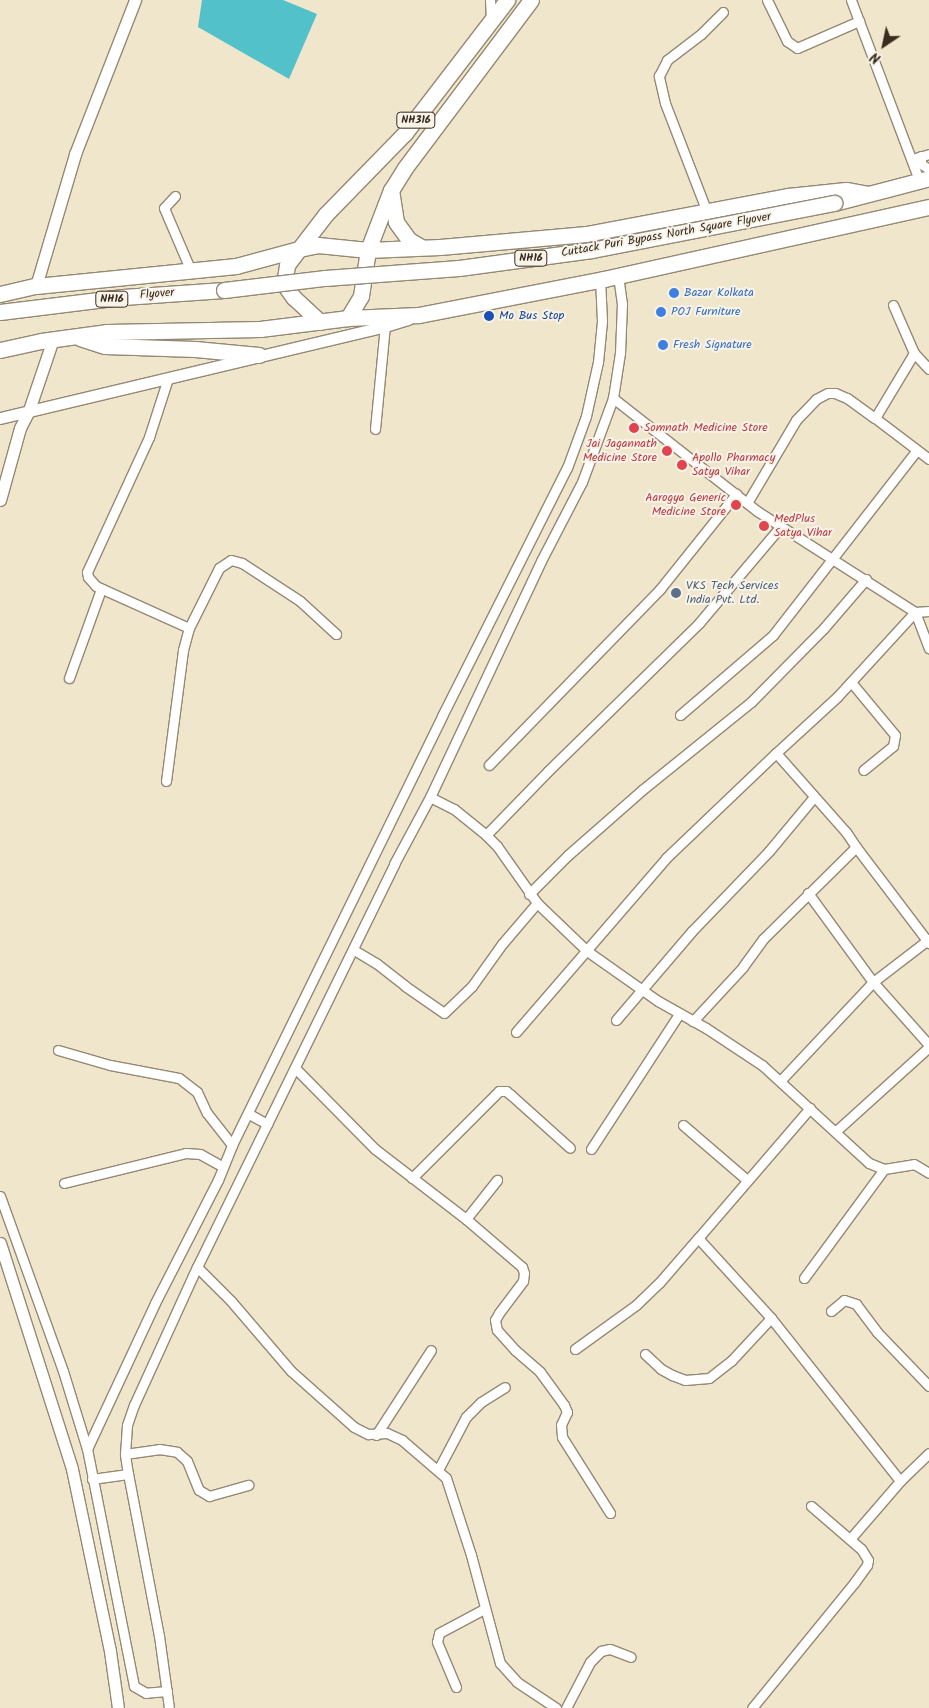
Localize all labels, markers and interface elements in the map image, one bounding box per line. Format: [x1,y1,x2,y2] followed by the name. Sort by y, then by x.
[859,20,909,70] north arrow
[866,46,885,69] text: N
[396,112,436,128] road number: NH316
[560,209,772,261] street label: Cuttack Puri Bypass North Square Flyover
[514,250,548,266] road number: NH16
[139,285,175,303] street label: Flyover
[684,286,754,300] place label: Bazar Kolkata
[668,287,680,299] marker: Bazar Kolkata
[94,290,130,308] road number: NH16
[671,305,740,319] place label: POJ Furniture
[655,306,667,318] marker: POJ Furniture
[499,309,564,323] place label: Mo Bus Stop
[483,310,495,322] marker: Mo Bus Stop
[673,338,752,352] place label: Fresh Signature
[657,339,669,351] marker: Fresh Signature
[644,421,768,435] place label: Somnath Medicine Store
[628,422,640,434] marker: Somnath Medicine Store
[583,437,657,465] place label: Jai Jagannath Medicine Store
[661,445,673,457] marker: Jai Jagannath Medicine Store
[692,451,775,479] place label: Apollo Pharmacy Satya Vihar
[676,459,688,471] marker: Apollo Pharmacy Satya Vihar
[645,491,726,519] place label: Aarogya Generic Medicine Store
[730,499,742,511] marker: Aarogya Generic Medicine Store
[774,512,832,540] place label: MedPlus Satya Vihar
[758,520,770,532] marker: MedPlus Satya Vihar
[686,579,779,607] place label: VKS Tech Services India Pvt. Ltd.
[670,587,682,599] marker: VKS Tech Services India Pvt. Ltd.

